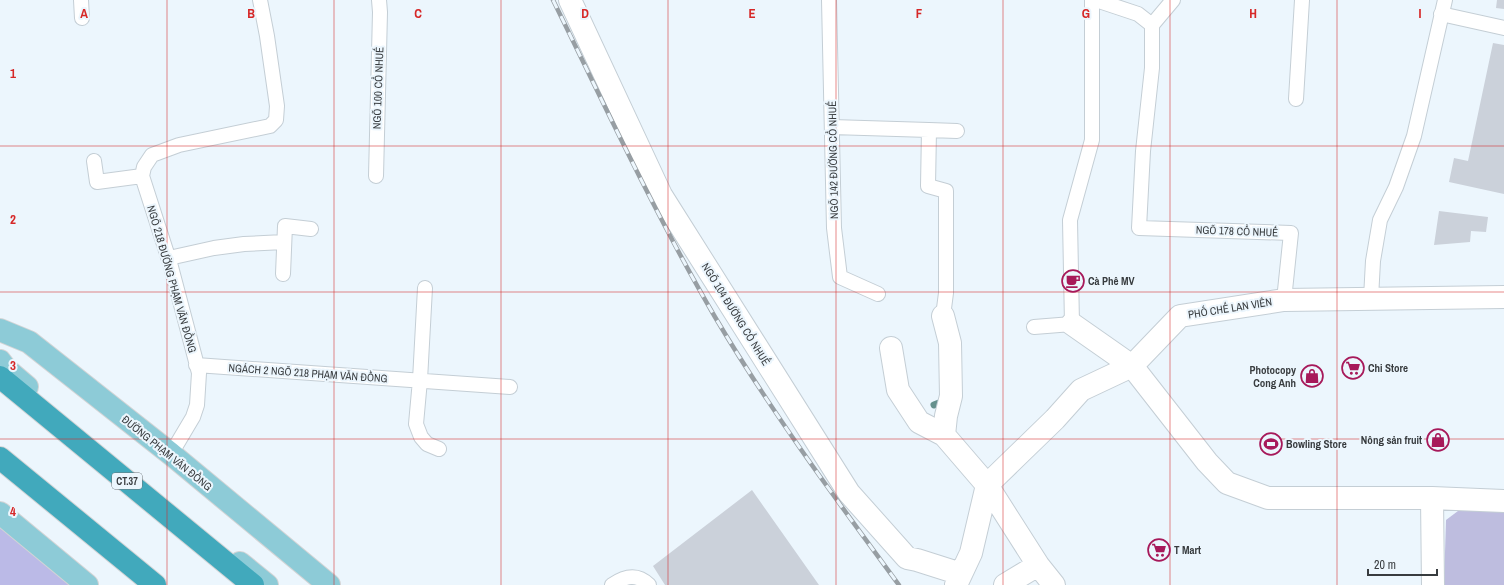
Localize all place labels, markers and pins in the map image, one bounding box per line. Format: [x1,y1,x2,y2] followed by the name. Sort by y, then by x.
[1060,268,1086,294] cafe icon: Cà Phê MV
[1088,274,1136,288] place label: Cà Phê MV
[1340,355,1366,381] supermarket icon: Chi Store
[1368,361,1408,375] place label: Chi Store
[1249,363,1296,390] place label: Photocopy Cong Anh
[1299,363,1325,389] shop icon: Photocopy Cong Anh
[1425,427,1451,453] shop icon: Nông sản fruit
[1258,431,1284,457] sports icon: Bowling Store
[1361,433,1422,447] place label: Nông sản fruit
[1286,437,1347,451] place label: Bowling Store
[1146,537,1172,563] supermarket icon: T Mart
[1174,543,1201,557] place label: T Mart

